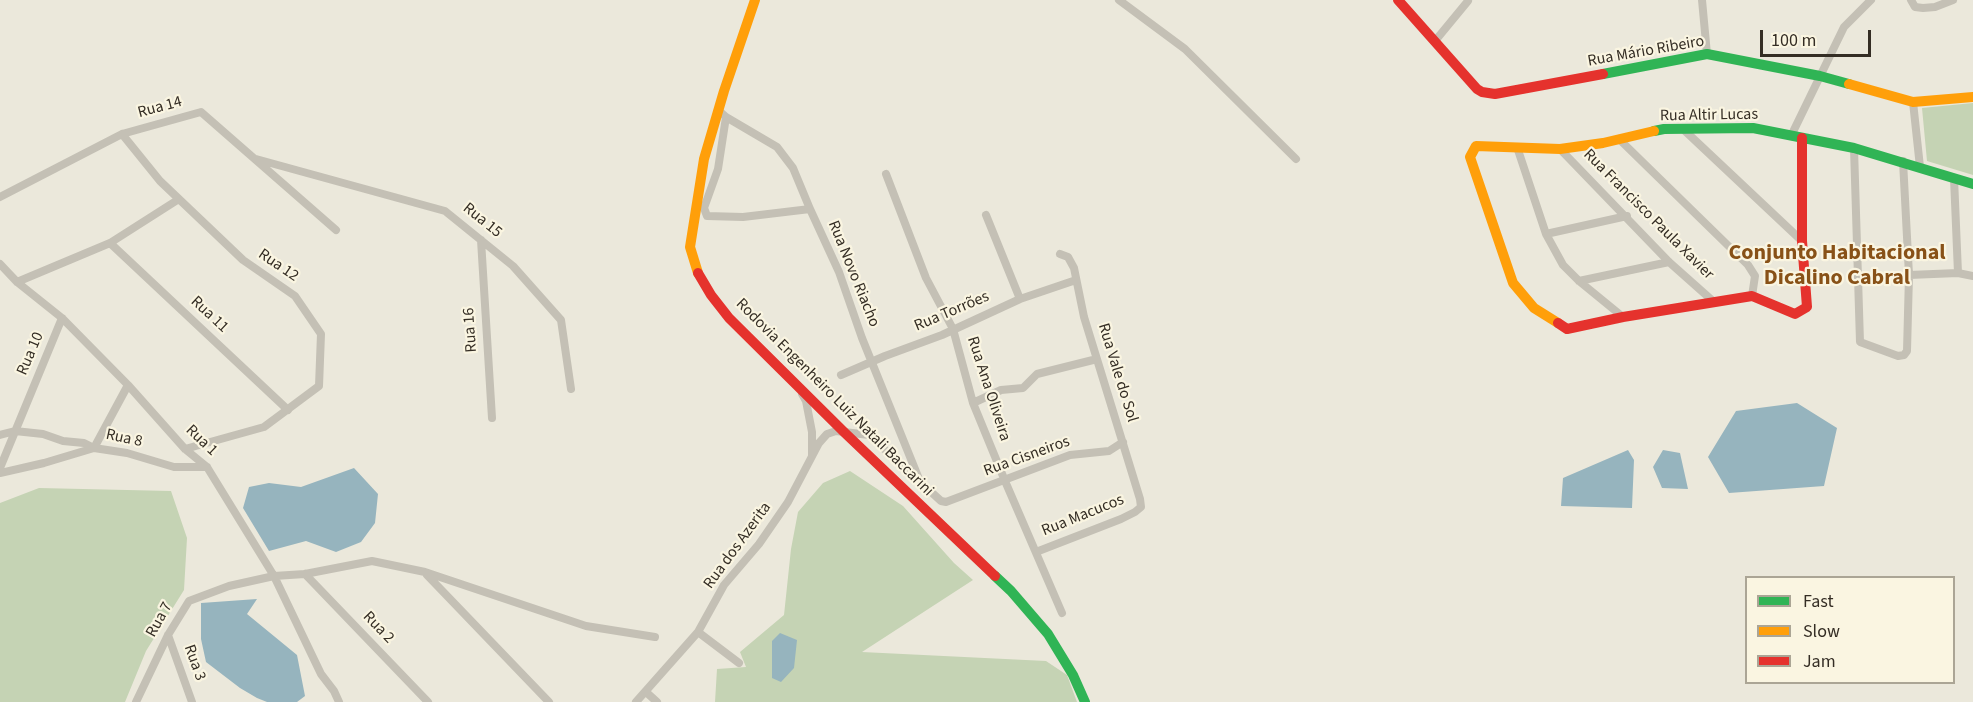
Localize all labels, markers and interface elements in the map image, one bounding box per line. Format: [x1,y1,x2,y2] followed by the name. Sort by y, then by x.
[1763,18,1874,56] scale bar
[1771,28,1816,53] text: 100 m
[1586,32,1706,72] street label: Rua Mário Ribeiro
[136,93,184,123] street label: Rua 14
[1660,106,1758,126] street label: Rua Altir Lucas
[1579,146,1717,284] street label: Rua Francisco Paula Xavier
[458,199,506,243] street label: Rua 15
[823,218,883,330] street label: Rua Novo Riacho
[1728,241,1946,292] district label: Conjunto Habitacional Dicalino Cabral
[254,245,302,287] street label: Rua 12
[912,288,992,336] street label: Rua Torrões
[186,293,232,337] street label: Rua 11
[731,295,937,501] street label: Rodovia Engenheiro Luiz Natali Baccarini
[460,307,482,353] street label: Rua 16
[1093,321,1141,425] street label: Rua Vale do Sol
[13,330,49,378] street label: Rua 10
[962,334,1014,444] street label: Rua Ana Oliveira
[181,421,221,461] street label: Rua 1
[104,426,144,452] street label: Rua 8
[981,433,1073,481] street label: Rua Cisneiros
[1039,491,1127,541] street label: Rua Macucos
[700,499,776,593] street label: Rua dos Azerita
[1745,576,1955,684] legend
[1803,589,1834,614] text: Fast
[143,599,177,641] street label: Rua 7
[358,608,398,648] street label: Rua 2
[1803,619,1840,644] text: Slow
[179,642,209,684] street label: Rua 3
[1803,649,1836,674] text: Jam

